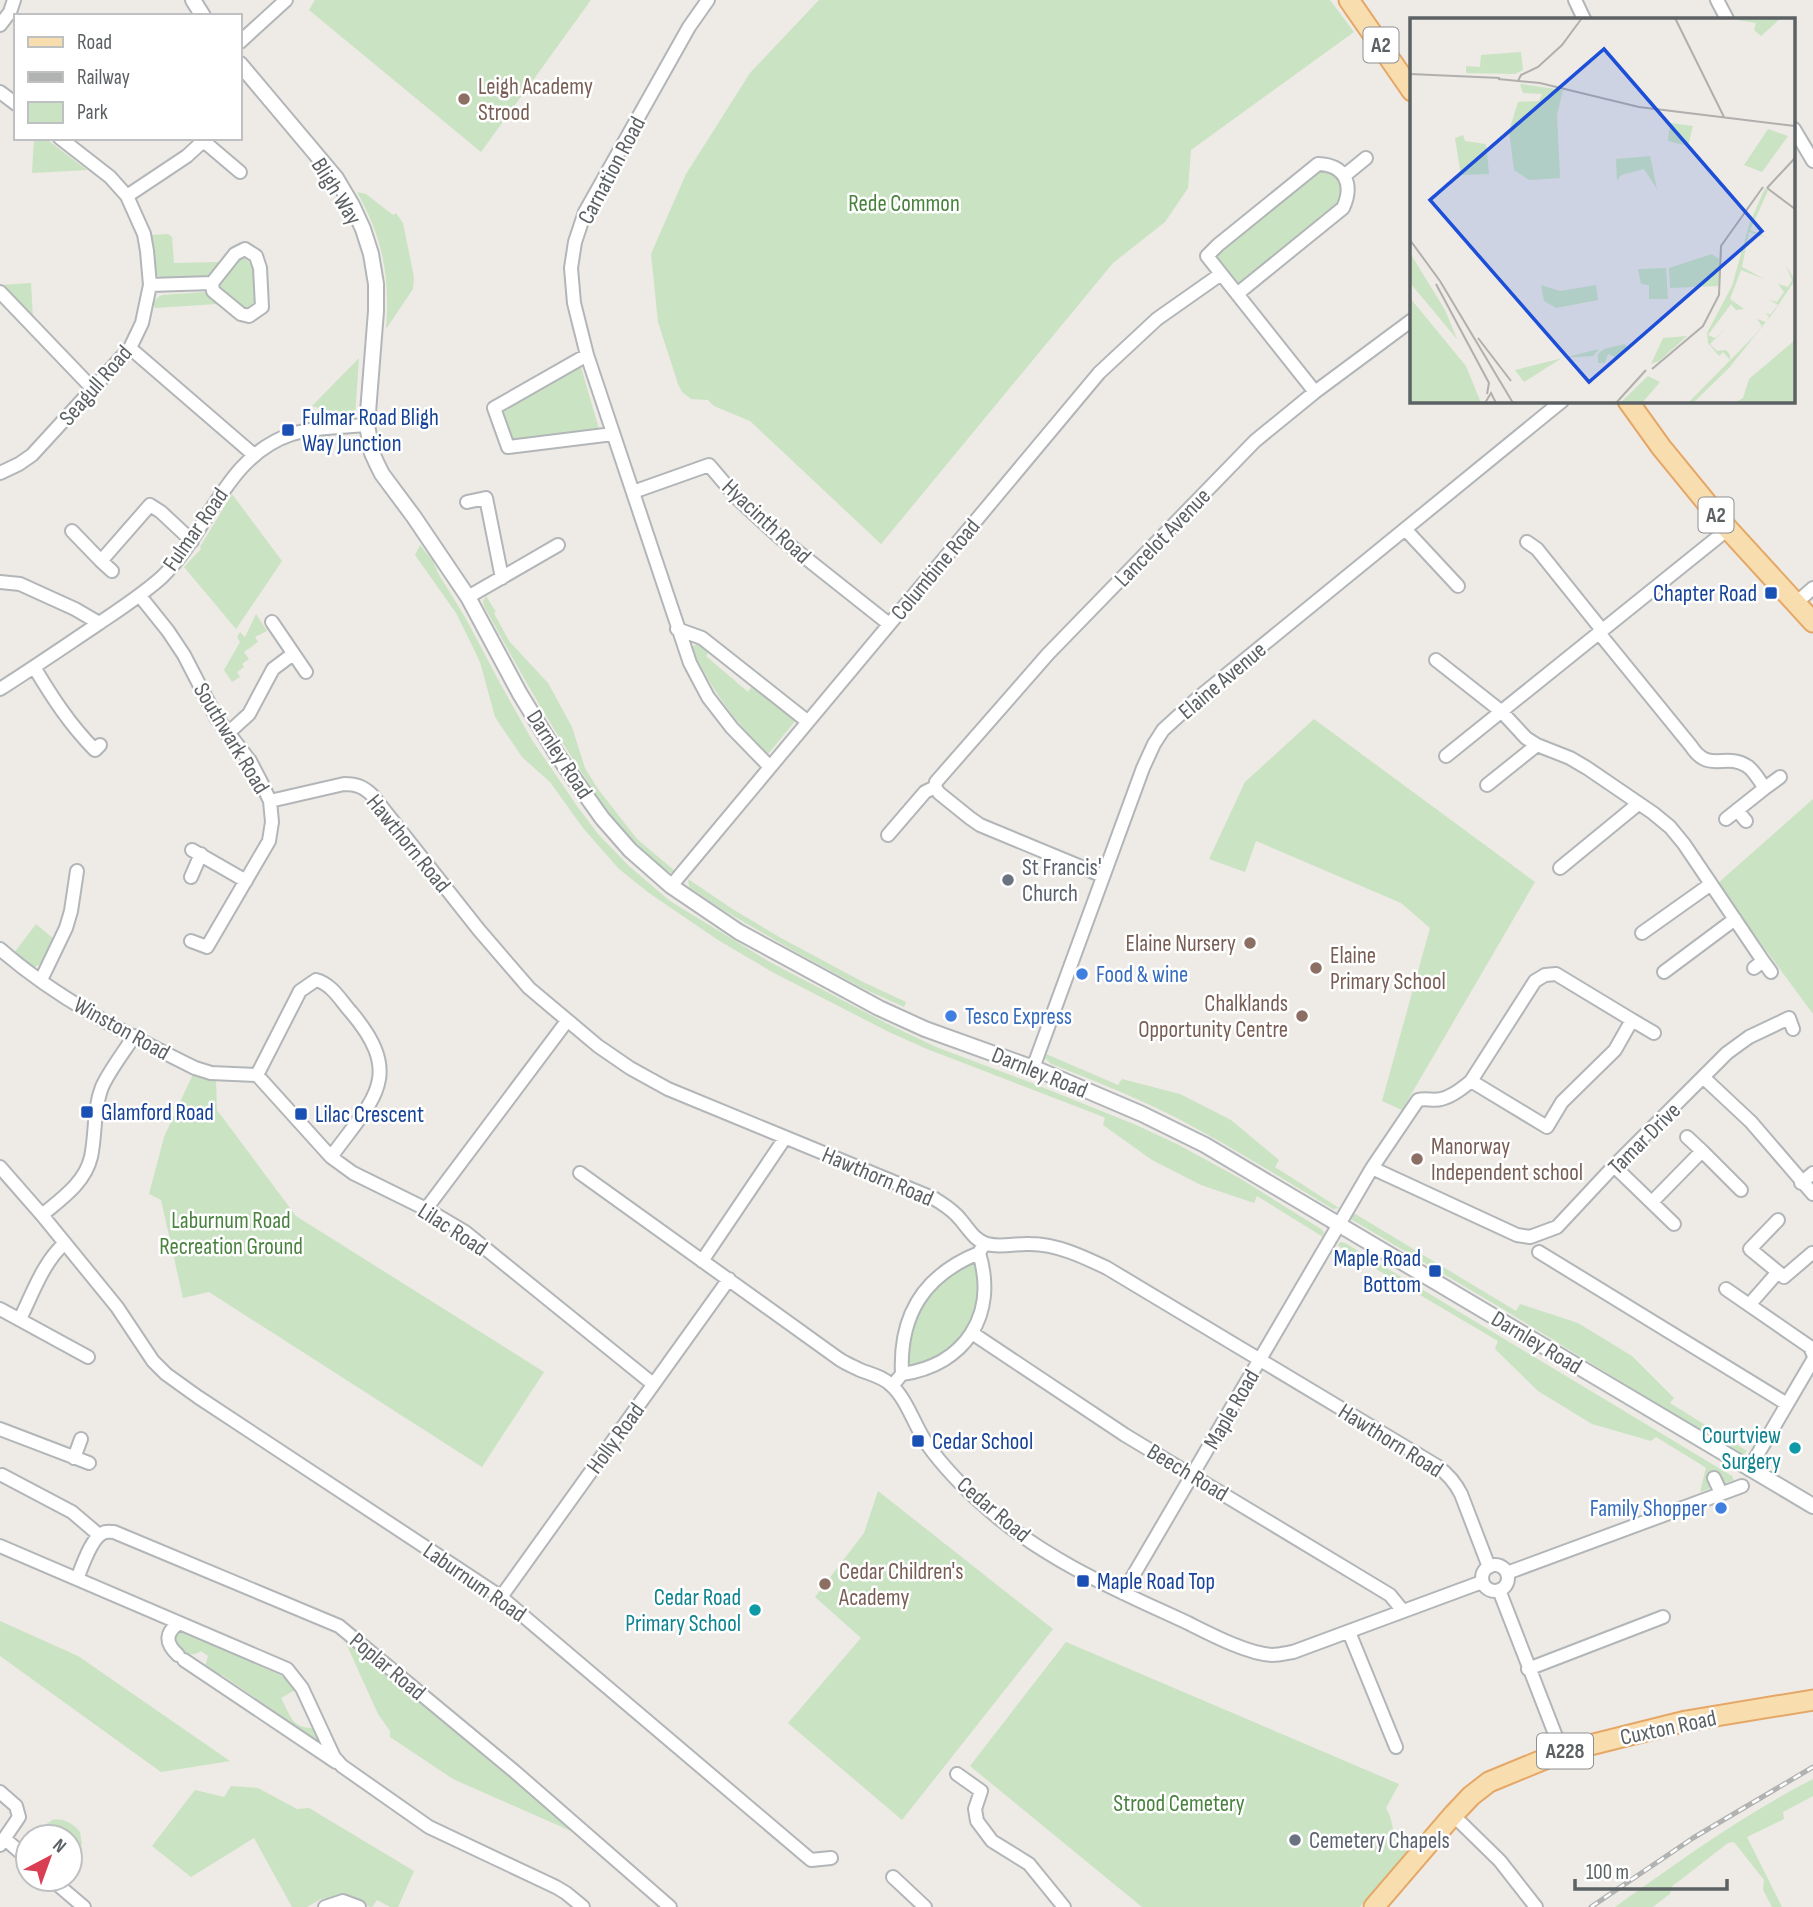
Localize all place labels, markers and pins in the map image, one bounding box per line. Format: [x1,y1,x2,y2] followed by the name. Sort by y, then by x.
[478,73,593,127] place label: Leigh Academy Strood
[456,91,472,107] marker: Leigh Academy Strood
[302,404,439,458] place label: Fulmar Road Bligh Way Junction
[280,422,296,438] marker: Fulmar Road Bligh Way Junction
[1653,580,1757,608] place label: Chapter Road
[1763,585,1779,601] marker: Chapter Road
[1022,854,1102,908] place label: St Francis' Church
[1000,872,1016,888] marker: St Francis' Church
[1126,930,1236,958] place label: Elaine Nursery
[1242,935,1258,951] marker: Elaine Nursery
[1330,942,1446,996] place label: Elaine Primary School
[1308,960,1324,976] marker: Elaine Primary School
[1096,961,1188,989] place label: Food & wine
[1074,966,1090,982] marker: Food & wine
[1138,990,1288,1044] place label: Chalklands Opportunity Centre
[965,1003,1072,1031] place label: Tesco Express
[943,1008,959,1024] marker: Tesco Express
[1294,1008,1310,1024] marker: Chalklands Opportunity Centre
[101,1099,214,1127] place label: Glamford Road
[315,1101,424,1129] place label: Lilac Crescent
[79,1104,95,1120] marker: Glamford Road
[293,1106,309,1122] marker: Lilac Crescent
[1431,1133,1583,1187] place label: Manorway Independent school
[1409,1151,1425,1167] marker: Manorway Independent school
[1333,1245,1421,1299] place label: Maple Road Bottom
[1427,1263,1443,1279] marker: Maple Road Bottom
[1702,1422,1781,1476] place label: Courtview Surgery
[932,1428,1033,1456] place label: Cedar School
[910,1433,926,1449] marker: Cedar School
[1787,1440,1803,1456] marker: Courtview Surgery
[1590,1495,1707,1523] place label: Family Shopper
[1713,1500,1729,1516] marker: Family Shopper
[838,1558,963,1612] place label: Cedar Children's Academy
[1097,1568,1215,1596] place label: Maple Road Top
[1075,1573,1091,1589] marker: Maple Road Top
[817,1576,833,1592] marker: Cedar Children's Academy
[625,1584,741,1638] place label: Cedar Road Primary School
[747,1602,763,1618] marker: Cedar Road Primary School
[1309,1827,1450,1855] place label: Cemetery Chapels
[1287,1832,1303,1848] marker: Cemetery Chapels

